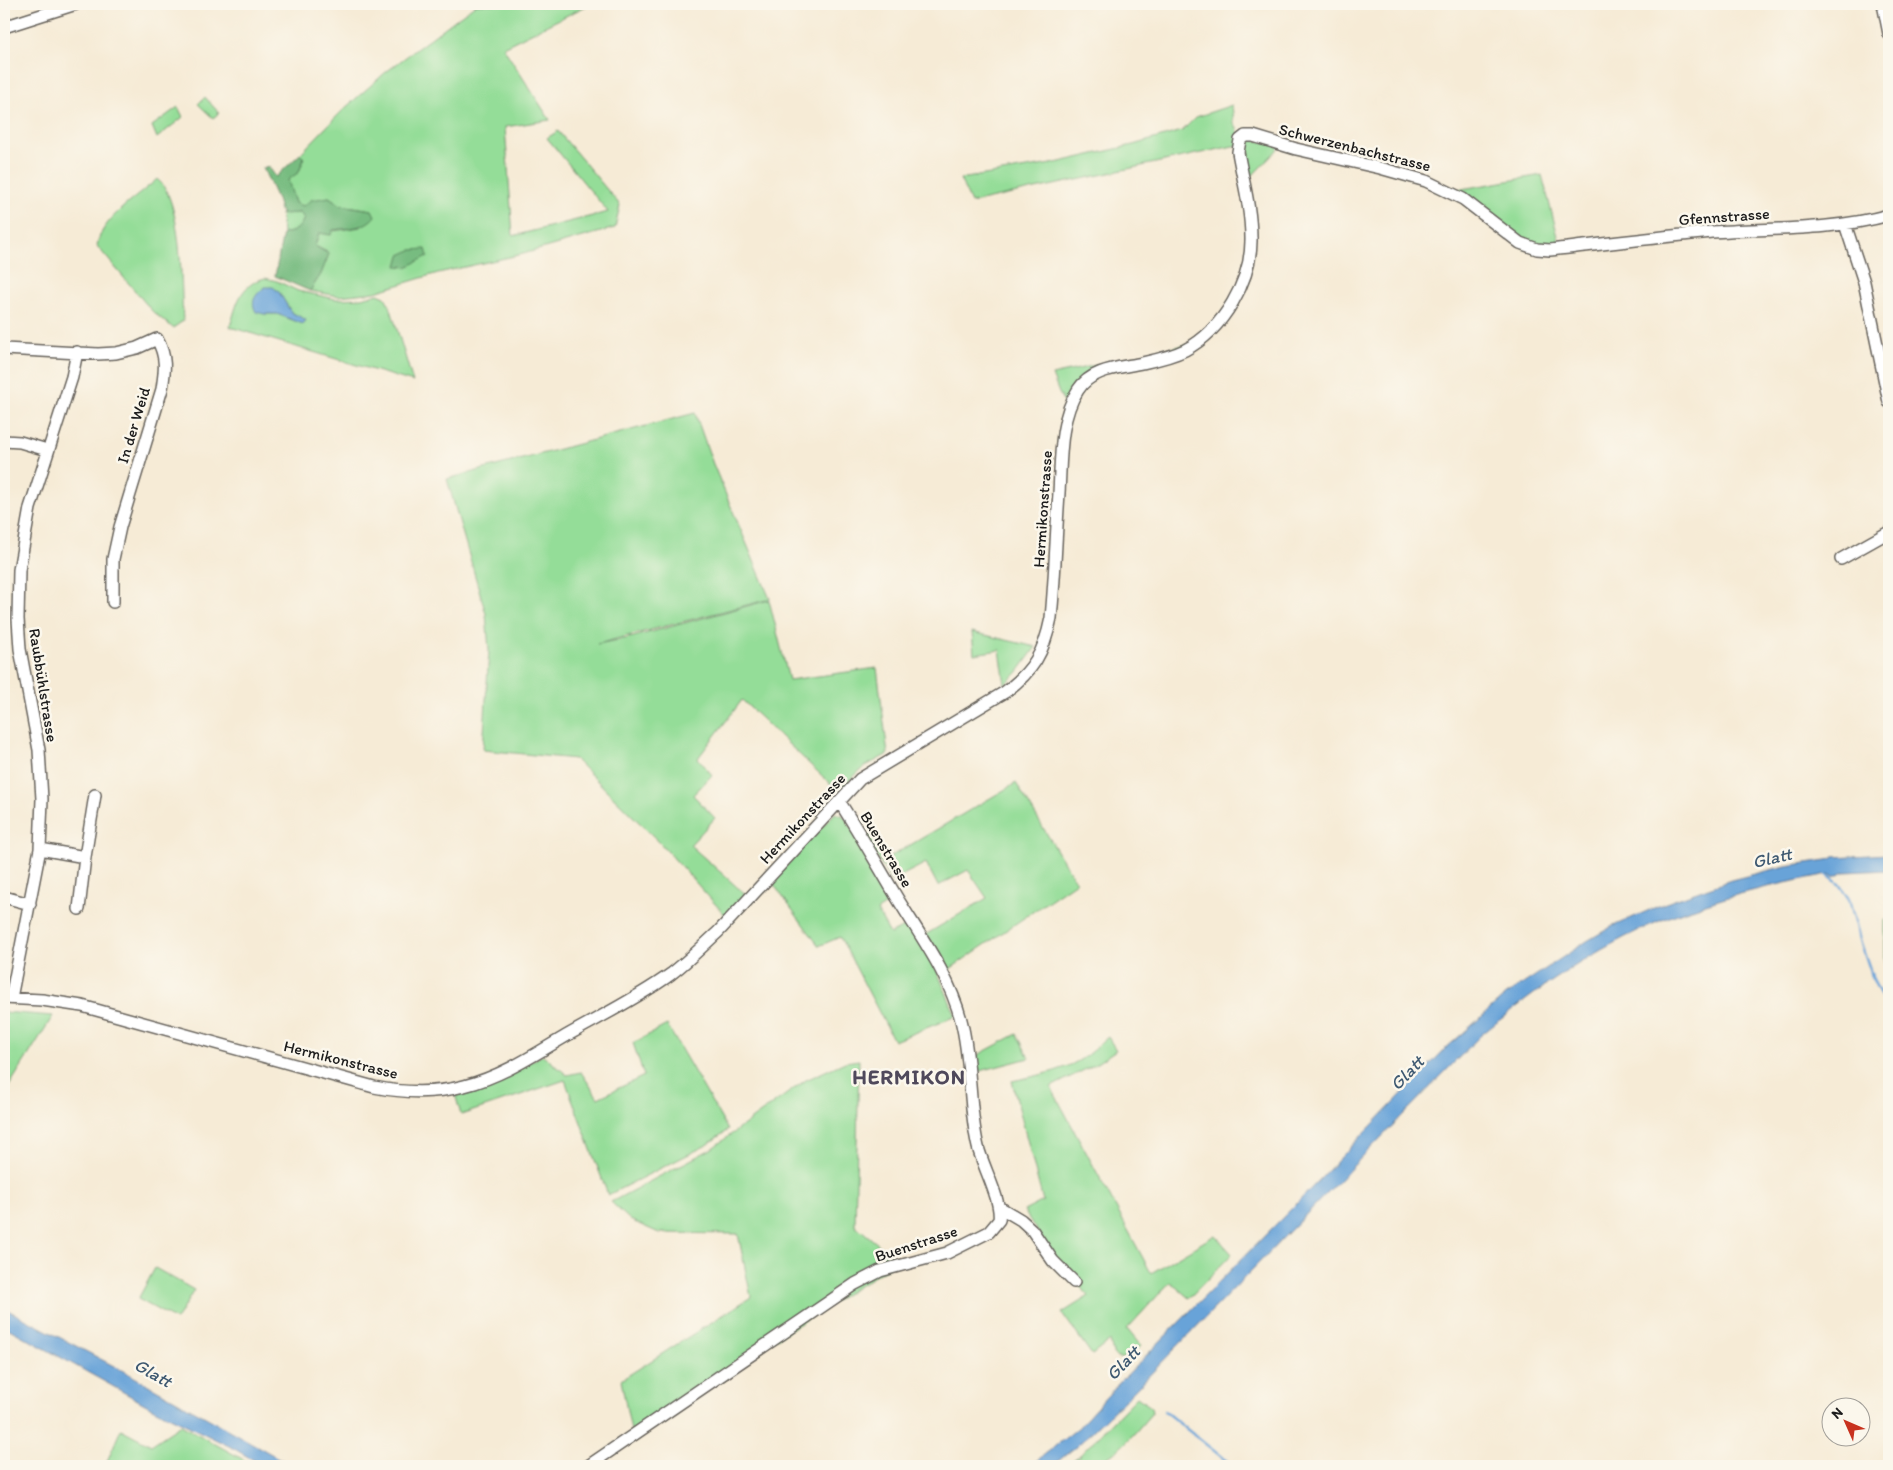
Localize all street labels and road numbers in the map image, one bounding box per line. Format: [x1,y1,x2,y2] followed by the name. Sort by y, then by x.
[1277,119,1433,176] street label: Schwerzenbachstrasse
[1678,204,1770,229] street label: Gfennstrasse
[113,384,154,466] street label: In der Weid
[1029,450,1056,568] street label: Hermikonstrasse
[25,627,62,743] street label: Raubbühlstrasse
[755,769,849,868] street label: Hermikonstrasse
[856,808,917,891] street label: Buenstrasse
[282,1036,400,1083] street label: Hermikonstrasse
[873,1221,960,1266] street label: Buenstrasse

